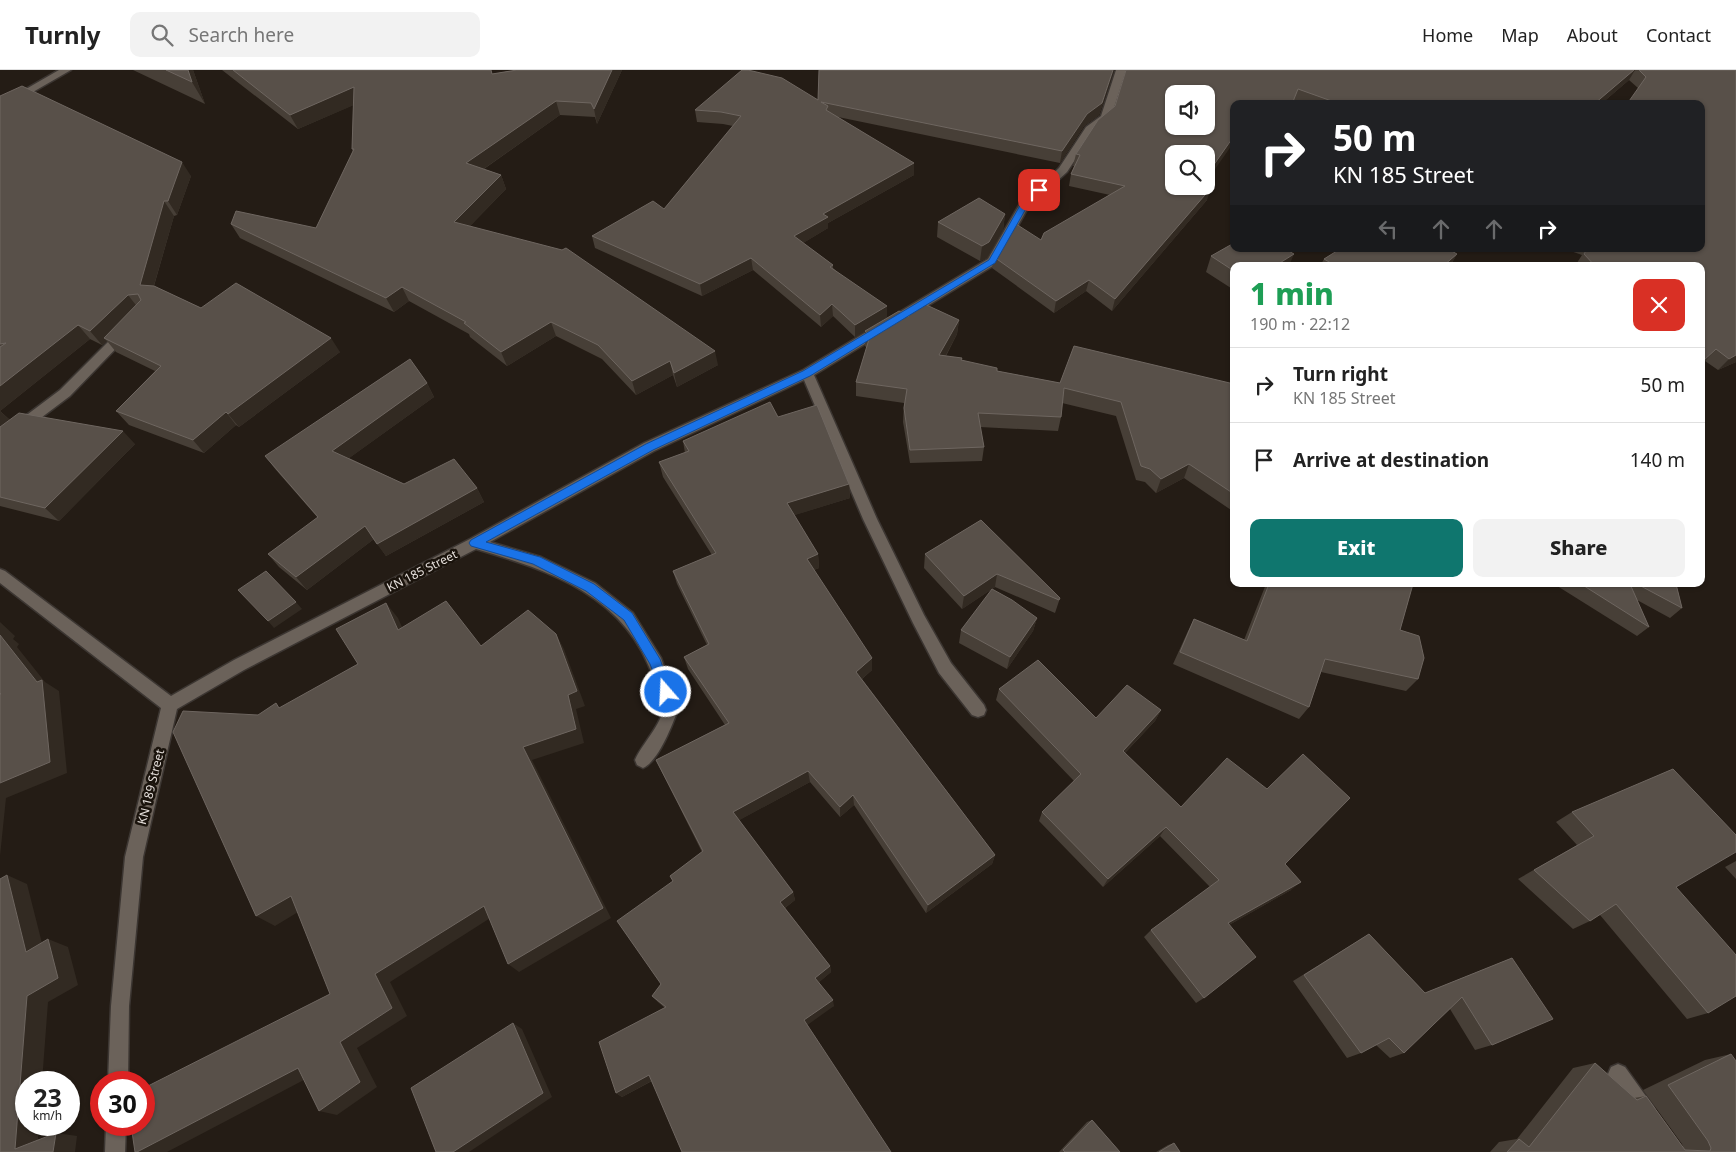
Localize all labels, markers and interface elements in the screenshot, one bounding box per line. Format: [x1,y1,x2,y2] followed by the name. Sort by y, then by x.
[130,12,480,57] search box
[25,18,100,51] text: Turnly
[148,21,176,49] icon: search
[188,22,294,48] text: Search here
[1422,23,1473,47] text: Home
[1501,23,1539,47] text: Map
[1567,23,1618,47] text: About
[1646,23,1711,47] text: Contact
[1165,85,1215,195] map controls
[1165,85,1215,135] button: sound
[1333,114,1416,161] text: 50 m
[1250,120,1315,185] icon: right
[1165,145,1215,195] button: search
[1333,159,1474,189] text: KN 185 Street
[1018,169,1060,211] pin
[1025,176,1053,204] icon: arrive
[1374,215,1402,243] icon: left
[1427,215,1455,243] icon: ahead
[1480,215,1508,243] icon: ahead
[1533,215,1561,243] icon: right
[1250,273,1334,314] text: 1 min
[1633,279,1685,331] button: close
[1250,313,1350,335] text: 190 m · 22:12
[1293,361,1388,387] text: Turn right
[1250,371,1278,399] icon: right
[1641,372,1685,398] text: 50 m
[1293,387,1396,409] text: KN 185 Street
[1250,446,1278,474] icon: arrive
[1293,447,1489,473] text: Arrive at destination
[1630,447,1685,473] text: 140 m
[1250,519,1463,577] button: Exit
[1473,519,1685,577] button: Share
[384,545,460,596] street label: KN 185 Street
[639,665,691,717] position arrow
[133,747,168,826] street label: KN 189 Street
[90,1071,155,1136] speed limit sign: 30
[33,1080,62,1114] text: 23
[33,1107,62,1124] text: km/h

